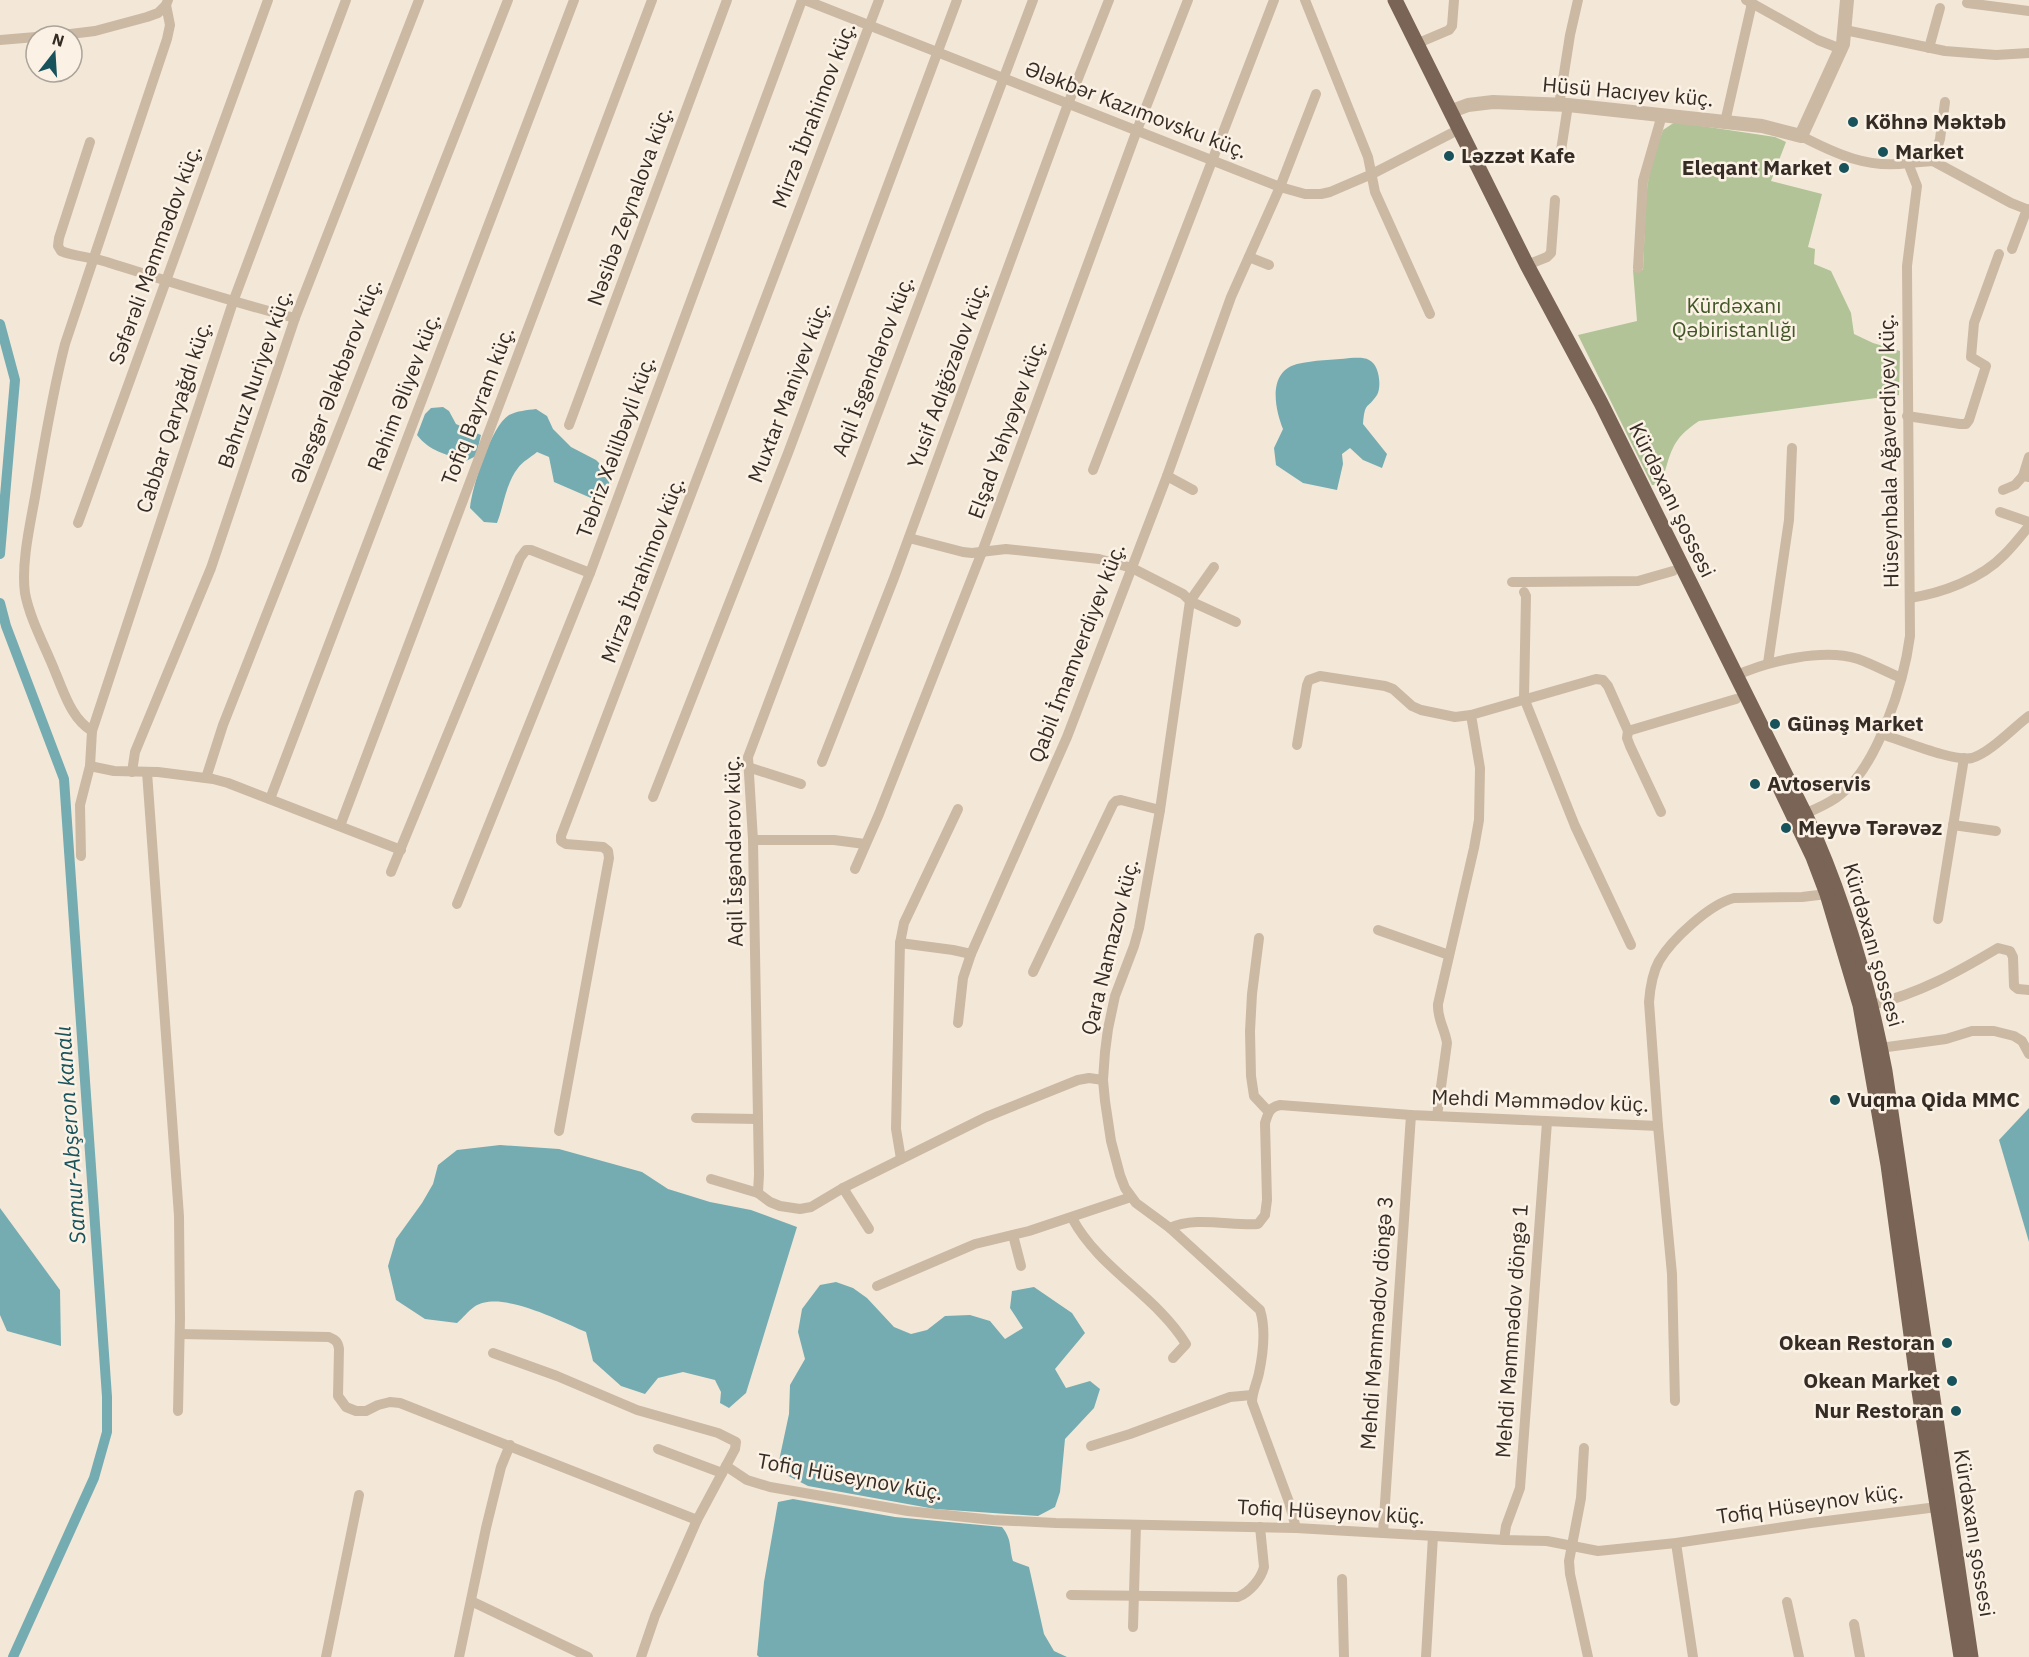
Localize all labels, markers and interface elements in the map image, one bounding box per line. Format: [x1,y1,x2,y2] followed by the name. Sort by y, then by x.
[765,18,861,212] street label: Mirzə İbrahimov küç.
[24,24,84,84] north arrow
[50,28,67,51] text: N
[1021,54,1252,164] street label: Ələkbər Kazımovsku küç.
[1541,70,1715,112] street label: Hüsü Hacıyev küç.
[580,102,678,309] street label: Nəsibə Zeynalova küç.
[1865,107,2006,135] place label: Köhnə Məktəb
[1846,115,1860,129] marker: Köhnə Məktəb
[1895,137,1964,165] place label: Market
[101,141,207,368] street label: Səfərəli Məmmədov küç.
[1461,141,1576,169] place label: Ləzzət Kafe
[1876,145,1890,159] marker: Market
[1442,149,1456,163] marker: Ləzzət Kafe
[1682,153,1832,181] place label: Eleqant Market
[1837,161,1851,175] marker: Eleqant Market
[825,271,919,460] street label: Aqil İsgəndərov küç.
[283,274,387,487] street label: Ələsgər Ələkbərov küç.
[900,277,994,472] street label: Yusif Adığözəlov küç.
[210,286,298,472] street label: Bəhruz Nuriyev küç.
[1672,291,1796,343] park label: Kürdəxanı Qəbiristanlığı
[741,297,836,486] street label: Muxtar Maniyev küç.
[360,309,446,475] street label: Rəhim Əliyev küç.
[1872,314,1904,588] street label: Hüseynbala Ağaverdiyev küç.
[129,317,217,516] street label: Cabbar Qaryağdı küç.
[434,322,520,489] street label: Tofiq Bayram küç.
[961,335,1052,522] street label: Elşad Yəhyəyev küç.
[569,352,661,542] street label: Təbriz Xəlilbəyli küç.
[1623,417,1723,582] street label: Kürdəxanı şossesi
[594,473,690,667] street label: Mirzə İbrahimov küç.
[1021,539,1131,766] street label: Qabil İmamverdiyev küç.
[1787,709,1924,737] place label: Günəş Market
[1768,717,1782,731] marker: Günəş Market
[717,755,749,947] street label: Aqil İsgəndərov küç.
[1767,769,1871,797] place label: Avtoservis
[1748,777,1762,791] marker: Avtoservis
[1798,813,1942,841] place label: Meyvə Tərəvəz
[1779,821,1793,835] marker: Meyvə Tərəvəz
[1074,856,1145,1038] street label: Qara Namazov küç.
[1837,859,1911,1030] street label: Kürdəxanı şossesi
[47,1025,92,1245] water label: Samur-Abşeron kanalı
[1431,1082,1649,1118] street label: Mehdi Məmmədov küç.
[1847,1085,2020,1113] place label: Vuqma Qida MMC
[1828,1093,1842,1107] marker: Vuqma Qida MMC
[1353,1195,1399,1451] street label: Mehdi Məmmədov döngə 3
[1488,1203,1534,1459] street label: Mehdi Məmmədov döngə 1
[1779,1328,1935,1356] place label: Okean Restoran
[1940,1336,1954,1350] marker: Okean Restoran
[1803,1366,1940,1394] place label: Okean Market
[1945,1374,1959,1388] marker: Okean Market
[1814,1396,1944,1424] place label: Nur Restoran
[1949,1404,1963,1418] marker: Nur Restoran
[755,1446,945,1506] street label: Tofiq Hüseynov küç.
[1948,1447,2002,1619] street label: Kürdəxanı şossesi
[1715,1476,1905,1530] street label: Tofiq Hüseynov küç.
[1236,1492,1426,1530] street label: Tofiq Hüseynov küç.

